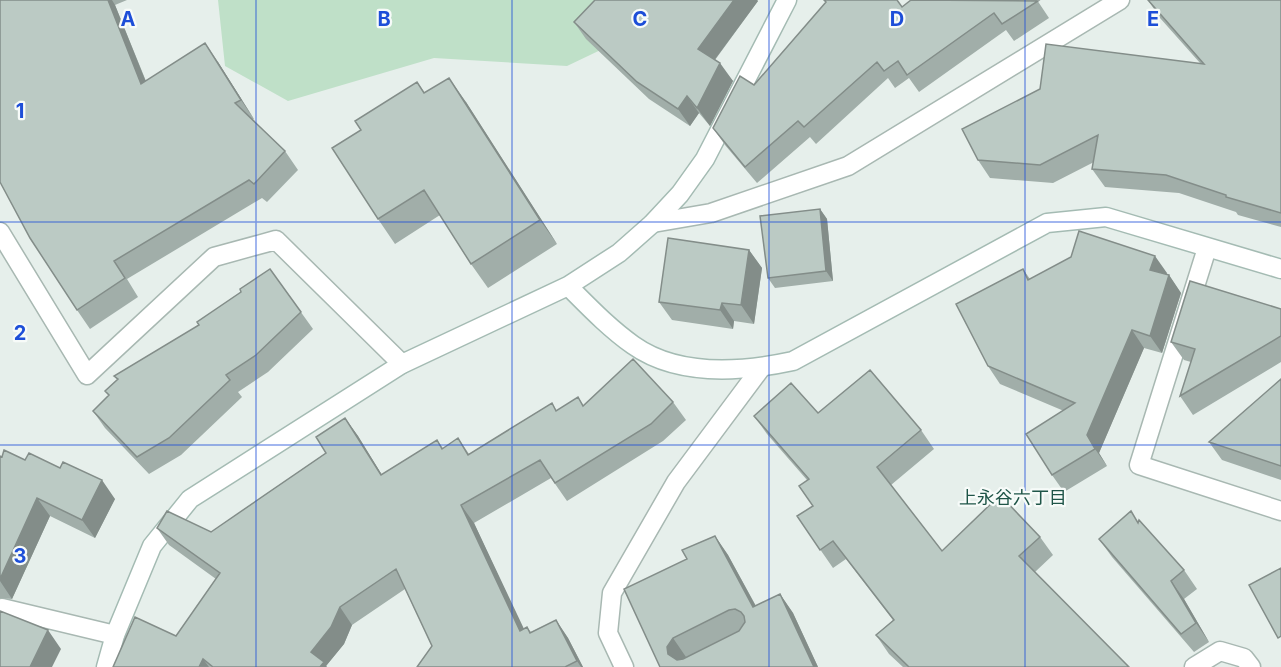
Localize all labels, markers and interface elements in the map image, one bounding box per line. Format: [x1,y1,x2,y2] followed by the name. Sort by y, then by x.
[121,7,136,31] text: A
[377,7,391,31] text: B
[633,7,647,31] text: C
[890,7,904,31] text: D
[1147,7,1159,31] text: E
[16,99,24,123] text: 1
[14,321,26,345] text: 2
[959,487,1067,508] district label: 上永谷六丁目
[14,544,26,568] text: 3

